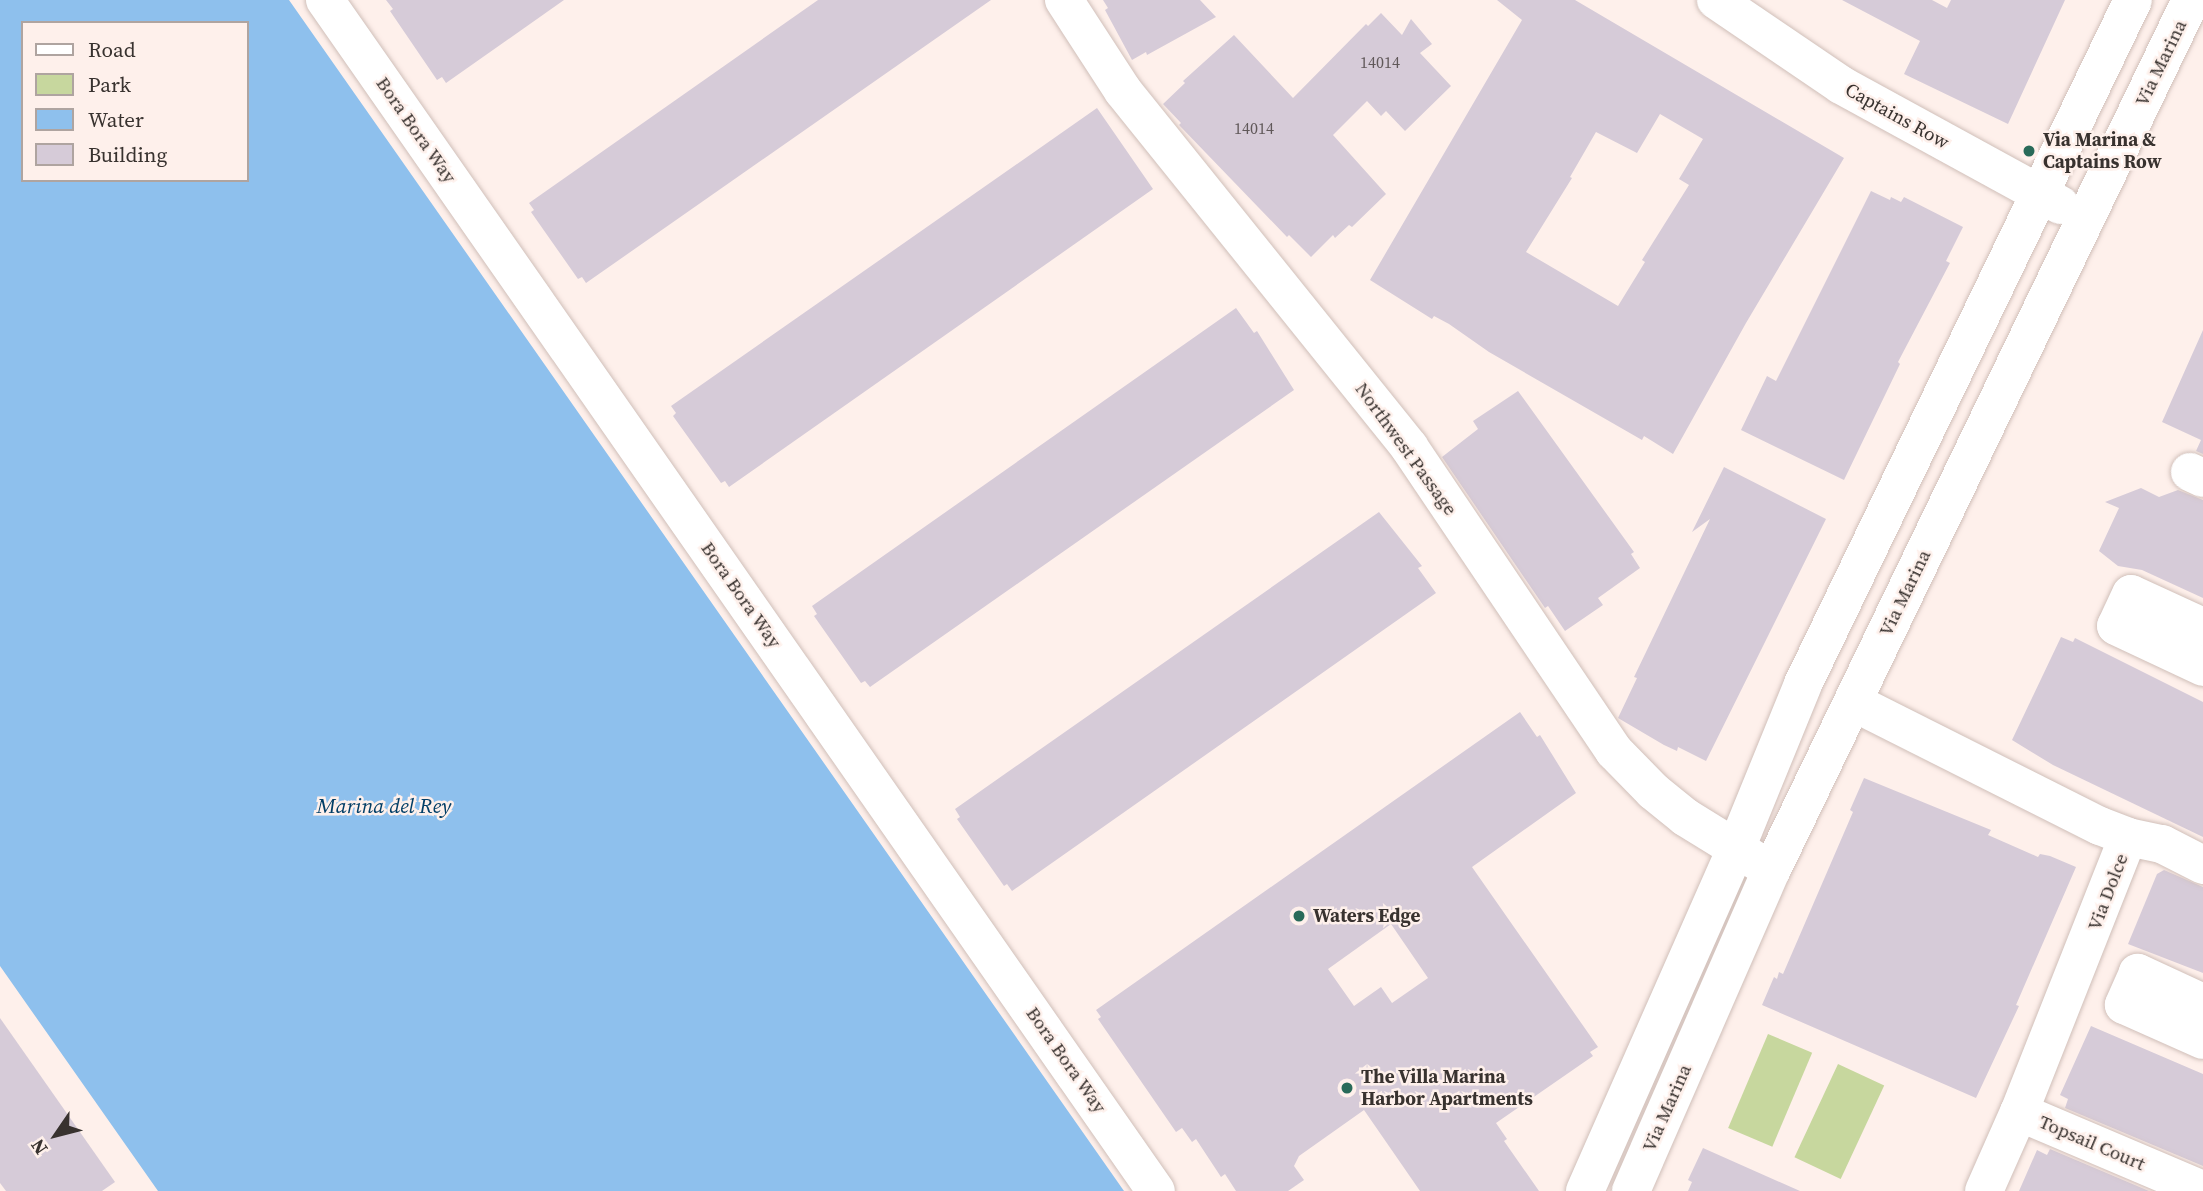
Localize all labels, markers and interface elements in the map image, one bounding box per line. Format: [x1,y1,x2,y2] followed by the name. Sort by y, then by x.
[2130,16,2192,110] street label: Via Marina
[21,21,248,182] legend
[88,35,136,64] text: Road
[1360,52,1400,72] house number: 14014
[88,70,131,99] text: Park
[371,72,461,188] street label: Bora Bora Way
[1841,78,1953,154] street label: Captains Row
[88,105,144,134] text: Water
[1234,118,1274,138] house number: 14014
[2043,129,2162,173] place label: Via Marina & Captains Row
[88,140,167,169] text: Building
[2021,143,2037,159] marker: Via Marina & Captains Row
[1350,378,1462,520] street label: Northwest Passage
[696,537,786,653] street label: Bora Bora Way
[1874,546,1936,640] street label: Via Marina
[317,793,451,819] water label: Marina del Rey
[2083,850,2133,934] street label: Via Dolce
[1313,905,1420,927] place label: Waters Edge
[1291,908,1307,924] marker: Waters Edge
[1021,1002,1111,1118] street label: Bora Bora Way
[1638,1061,1696,1155] street label: Via Marina
[1361,1066,1533,1110] place label: The Villa Marina Harbor Apartments
[1339,1080,1355,1096] marker: The Villa Marina Harbor Apartments
[21,1100,91,1170] north arrow
[2036,1110,2148,1176] street label: Topsail Court
[24,1134,53,1160] text: N

